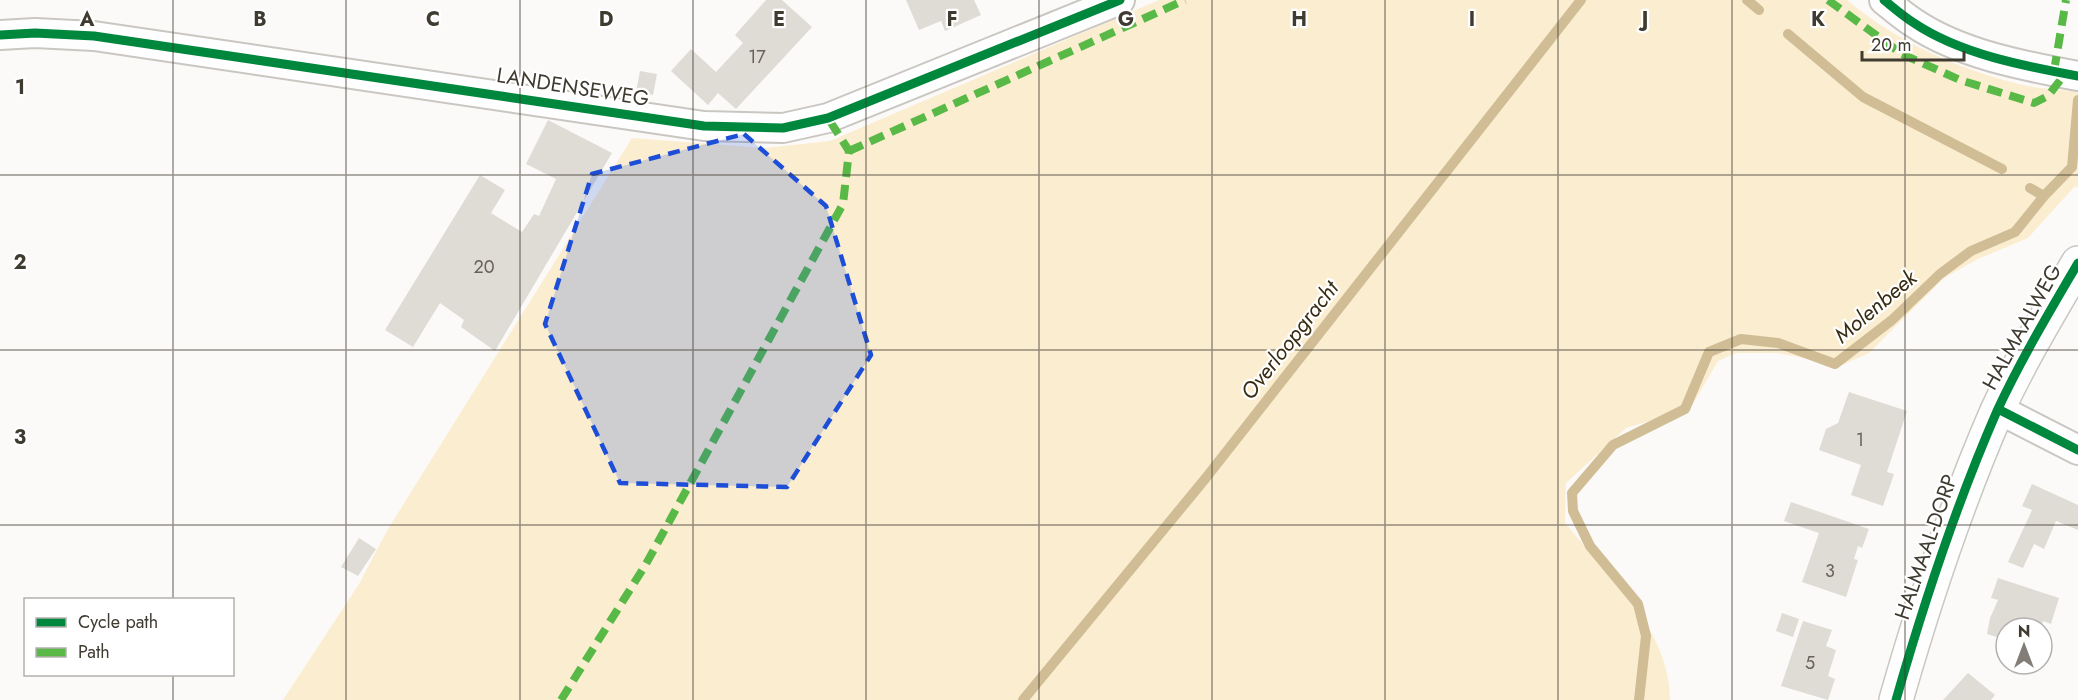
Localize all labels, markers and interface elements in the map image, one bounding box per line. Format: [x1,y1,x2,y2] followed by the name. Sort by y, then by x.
[79,5,95,34] text: A
[253,5,267,34] text: B
[426,5,440,34] text: C
[599,5,613,34] text: D
[773,5,785,34] text: E
[946,5,958,34] text: F
[1118,5,1134,34] text: G
[1291,5,1307,34] text: H
[1469,5,1475,34] text: I
[1638,5,1648,34] text: J
[1811,5,1825,34] text: K
[1862,24,1964,62] scale bar
[1871,32,1911,58] text: 20 m
[748,44,766,70] house number: 17
[495,60,651,114] street label: LANDENSEWEG
[15,73,25,102] text: 1
[13,248,27,277] text: 2
[473,254,495,280] house number: 20
[1975,259,2069,395] street label: HALMAALWEG
[1827,261,1925,350] water label: Molenbeek
[1232,272,1347,406] water label: Overloopgracht
[14,423,26,452] text: 3
[1856,427,1864,453] house number: 1
[1887,470,1965,624] street label: HALMAAL-DORP
[1825,558,1835,584] house number: 3
[24,598,234,676] legend
[78,609,158,635] text: Cycle path
[1994,616,2054,676] north arrow
[2018,620,2030,643] text: N
[78,639,110,665] text: Path
[1805,650,1815,676] house number: 5

